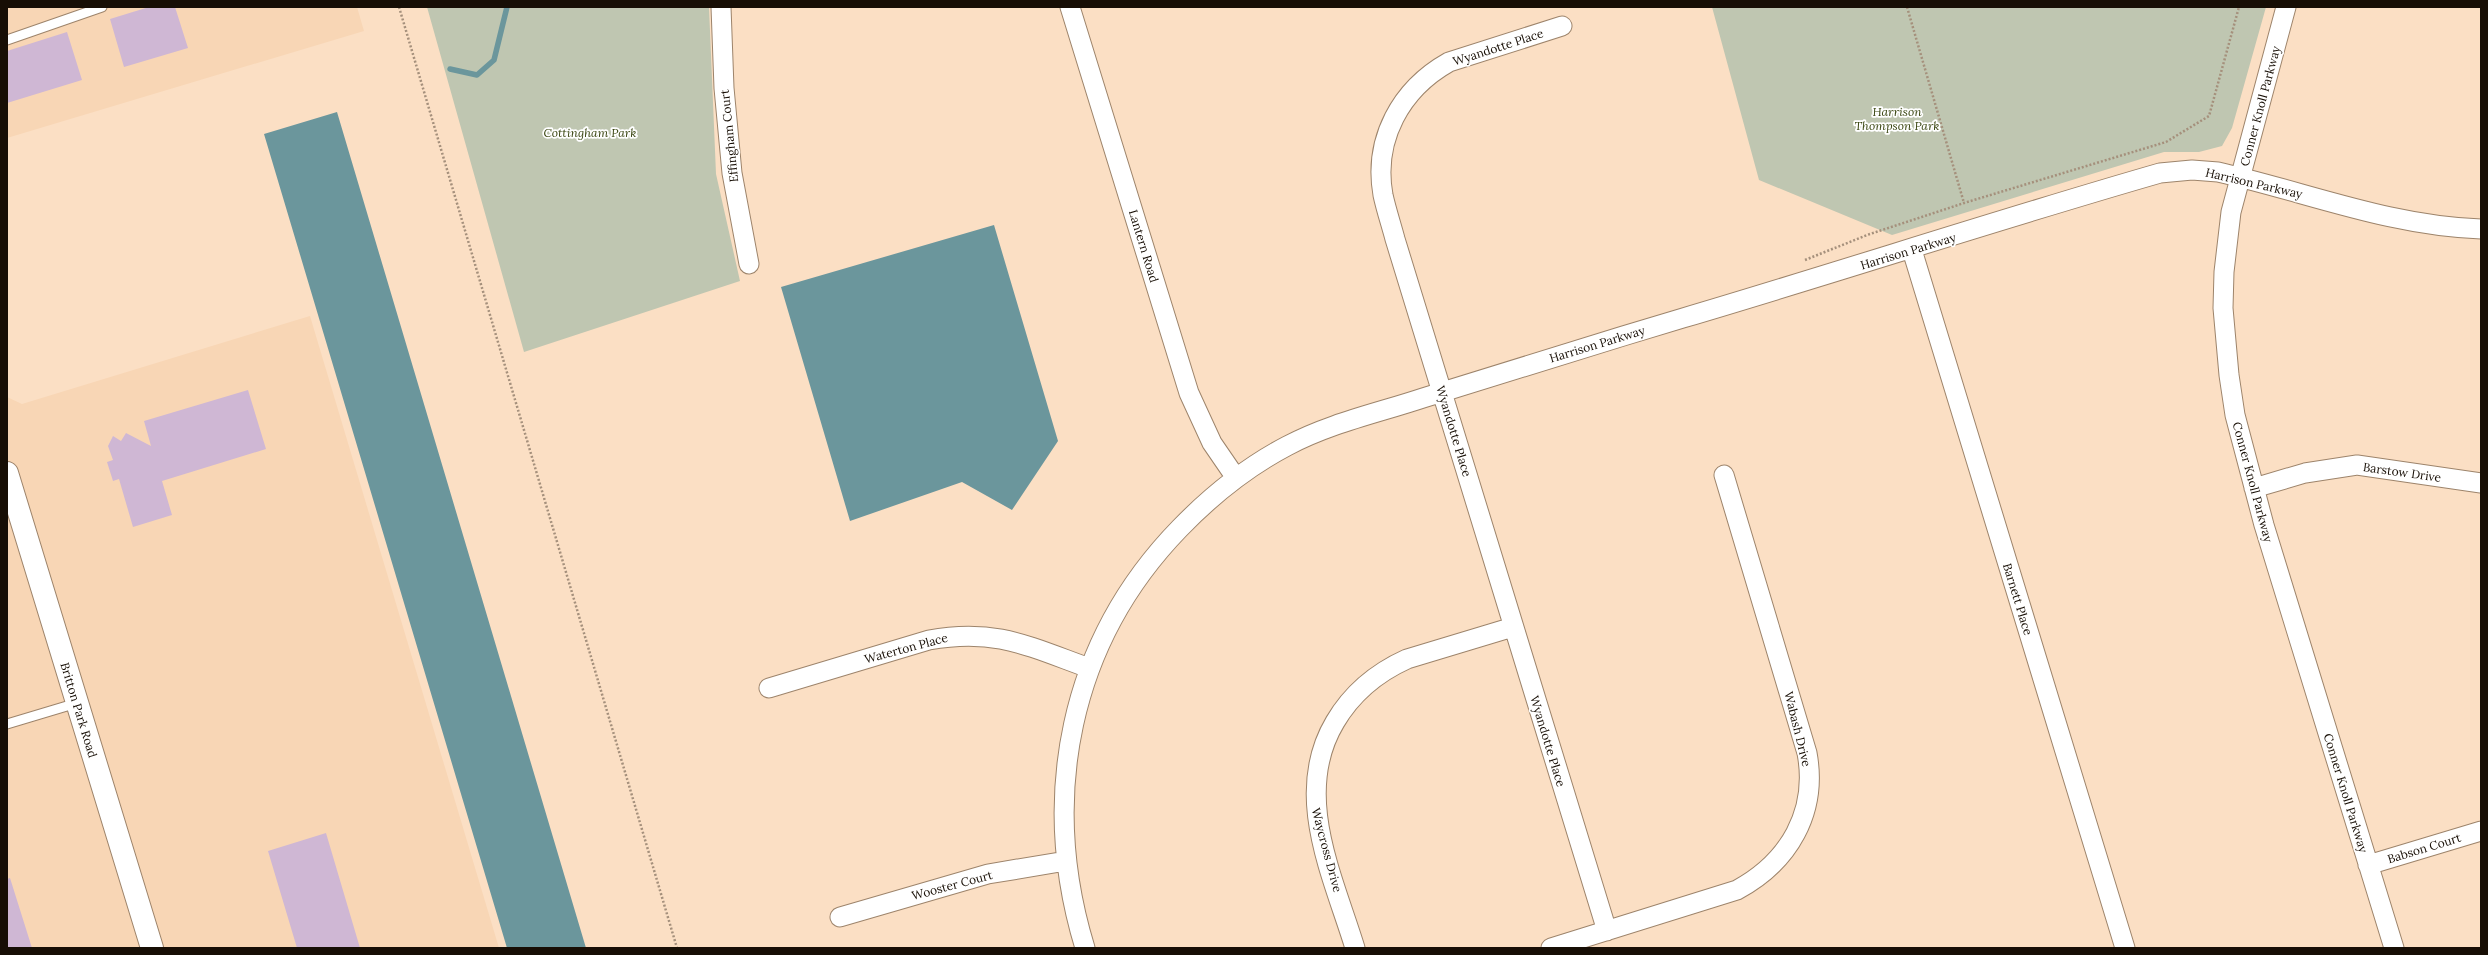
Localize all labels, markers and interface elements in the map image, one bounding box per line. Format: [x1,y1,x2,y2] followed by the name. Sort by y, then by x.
[1451,25,1546,69] street label: Wyandotte Place
[2237,44,2283,168] street label: Conner Knoll Parkway
[717,89,741,183] street label: Effingham Court
[1854,104,1940,133] park label: Harrison Thompson Park
[544,125,636,140] park label: Cottingham Park
[2204,165,2305,202] street label: Harrison Parkway
[1126,208,1162,284] street label: Lantern Road
[1858,229,1958,273] street label: Harrison Parkway
[1547,322,1647,366] street label: Harrison Parkway
[1433,384,1475,479] street label: Wyandotte Place
[2230,420,2276,544] street label: Conner Knoll Parkway
[2362,459,2443,485] street label: Barstow Drive
[2000,561,2036,637] street label: Barnett Place
[863,630,950,666] street label: Waterton Place
[57,660,101,760] street label: Britton Park Road
[1781,690,1815,769] street label: Wabash Drive
[1527,694,1569,789] street label: Wyandotte Place
[2321,732,2371,855] street label: Conner Knoll Parkway
[1309,806,1346,894] street label: Waycross Drive
[2385,830,2463,866] street label: Babson Court
[910,867,994,903] street label: Wooster Court

